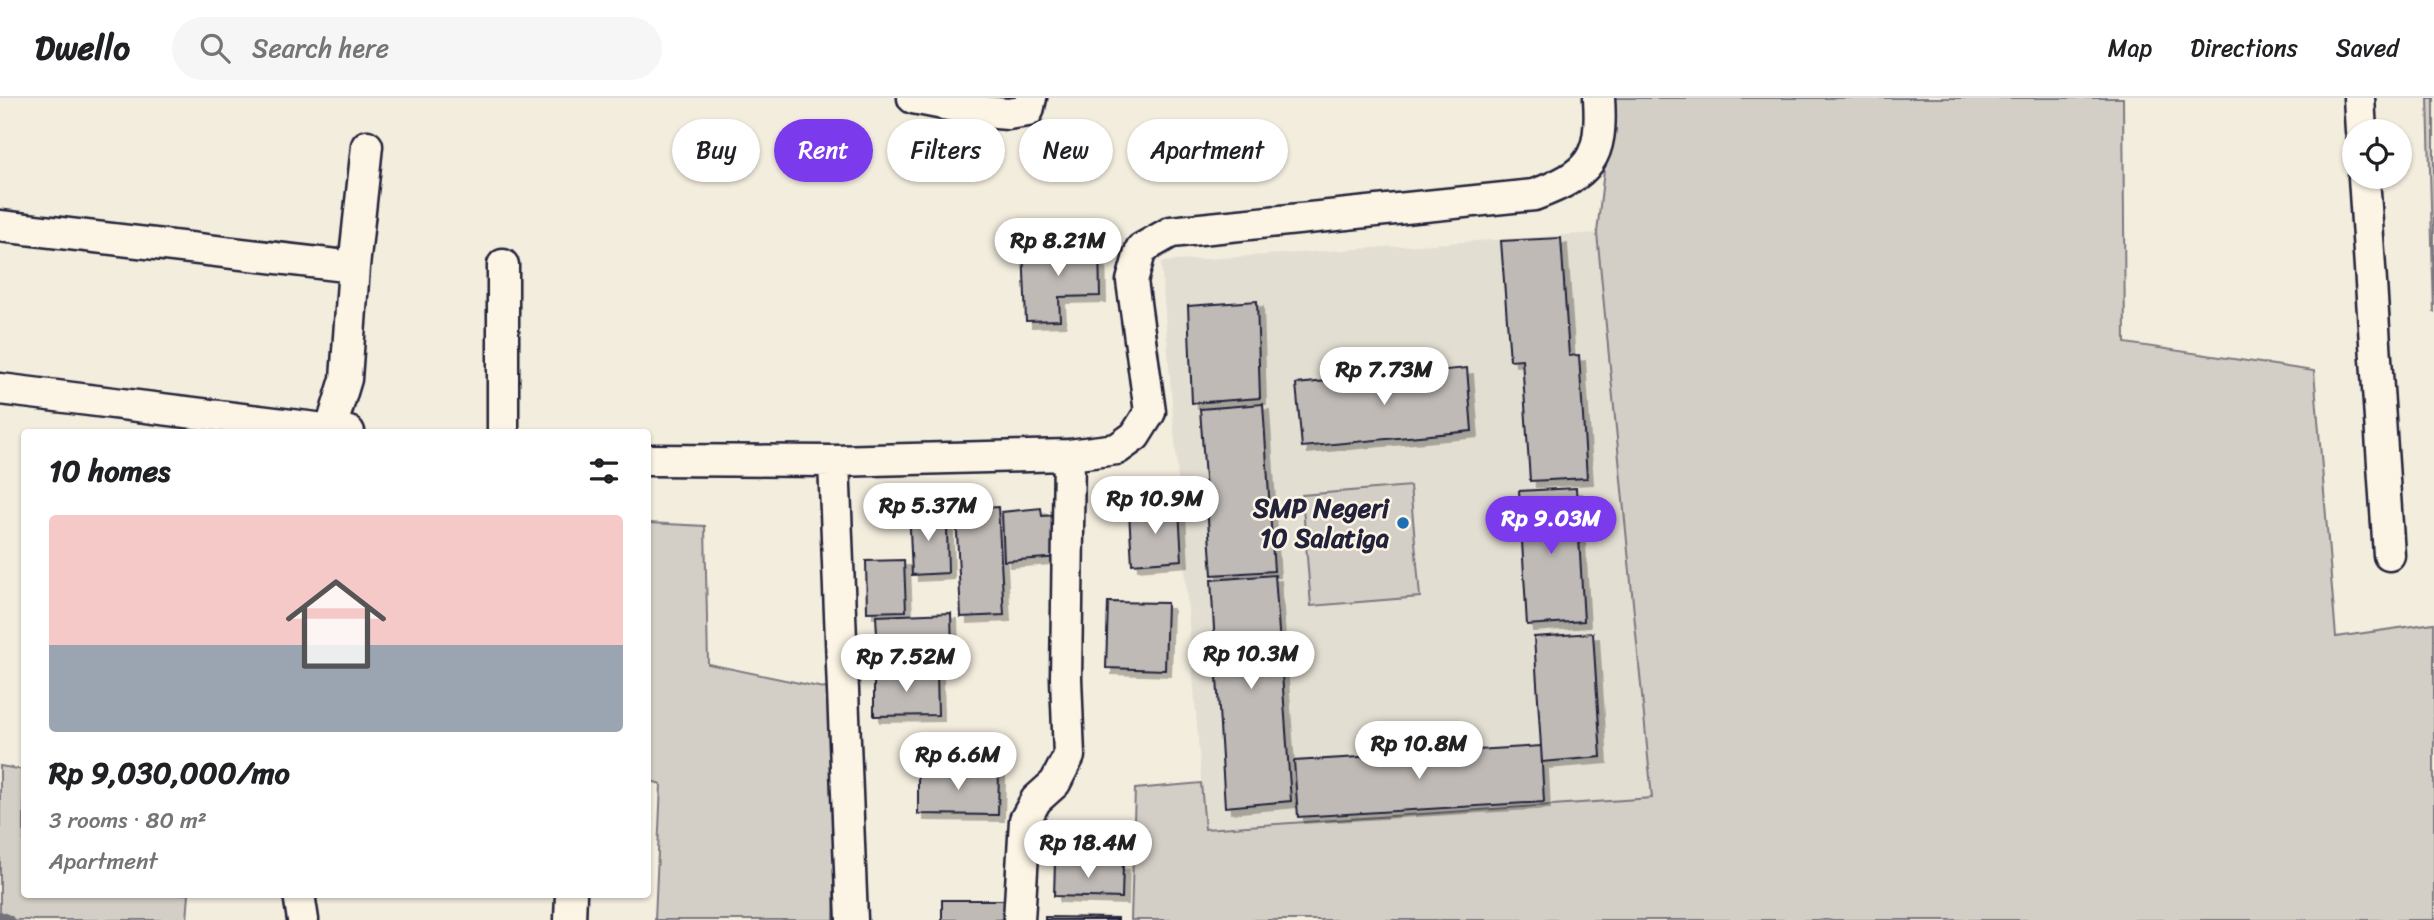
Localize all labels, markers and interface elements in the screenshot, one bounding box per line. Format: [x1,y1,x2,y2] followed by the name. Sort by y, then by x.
[172,17,662,80] search box
[35,19,130,77] text: Dwello
[252,25,389,71] text: Search here
[2108,27,2152,69] text: Map
[2190,27,2298,69] text: Directions
[2336,27,2399,69] text: Saved
[196,29,234,67] icon: search
[672,119,760,182] chip: Buy
[774,119,873,182] chip: Rent
[887,119,1005,182] chip: Filters
[1019,119,1113,182] chip: New
[1127,119,1288,182] chip: Apartment
[2342,119,2412,189] map controls
[2342,119,2412,189] button: locate
[986,218,1130,278] pin: Rp 8.21M
[1011,220,1105,261] text: Rp 8.21M
[1312,348,1456,407] pin: Rp 7.73M
[1336,349,1432,390] text: Rp 7.73M
[49,444,170,498] text: 10 homes
[585,452,623,490] icon: filters
[1083,476,1227,536] pin: Rp 10.9M
[1107,478,1203,519] text: Rp 10.9M
[856,484,1000,543] pin: Rp 5.37M
[879,485,977,526] text: Rp 5.37M
[1252,485,1391,561] place label: SMP Negeri 10 Salatiga
[1479,496,1623,556] pin: Rp 9.03M
[1501,498,1601,539] text: Rp 9.03M
[1395,515,1411,531] marker: SMP Negeri 10 Salatiga
[273,561,399,687] icon: home
[1179,632,1323,691] pin: Rp 10.3M
[1204,633,1298,674] text: Rp 10.3M
[834,634,978,694] pin: Rp 7.52M
[857,636,955,677] text: Rp 7.52M
[1347,722,1491,781] pin: Rp 10.8M
[1371,723,1467,764] text: Rp 10.8M
[893,732,1023,792] pin: Rp 6.6M
[916,734,1000,775] text: Rp 6.6M
[49,746,290,800] text: Rp 9,030,000/mo
[49,800,207,841] text: 3 rooms · 80 m²
[1016,820,1160,880] pin: Rp 18.4M
[1040,822,1136,863] text: Rp 18.4M
[49,841,158,882] text: Apartment

